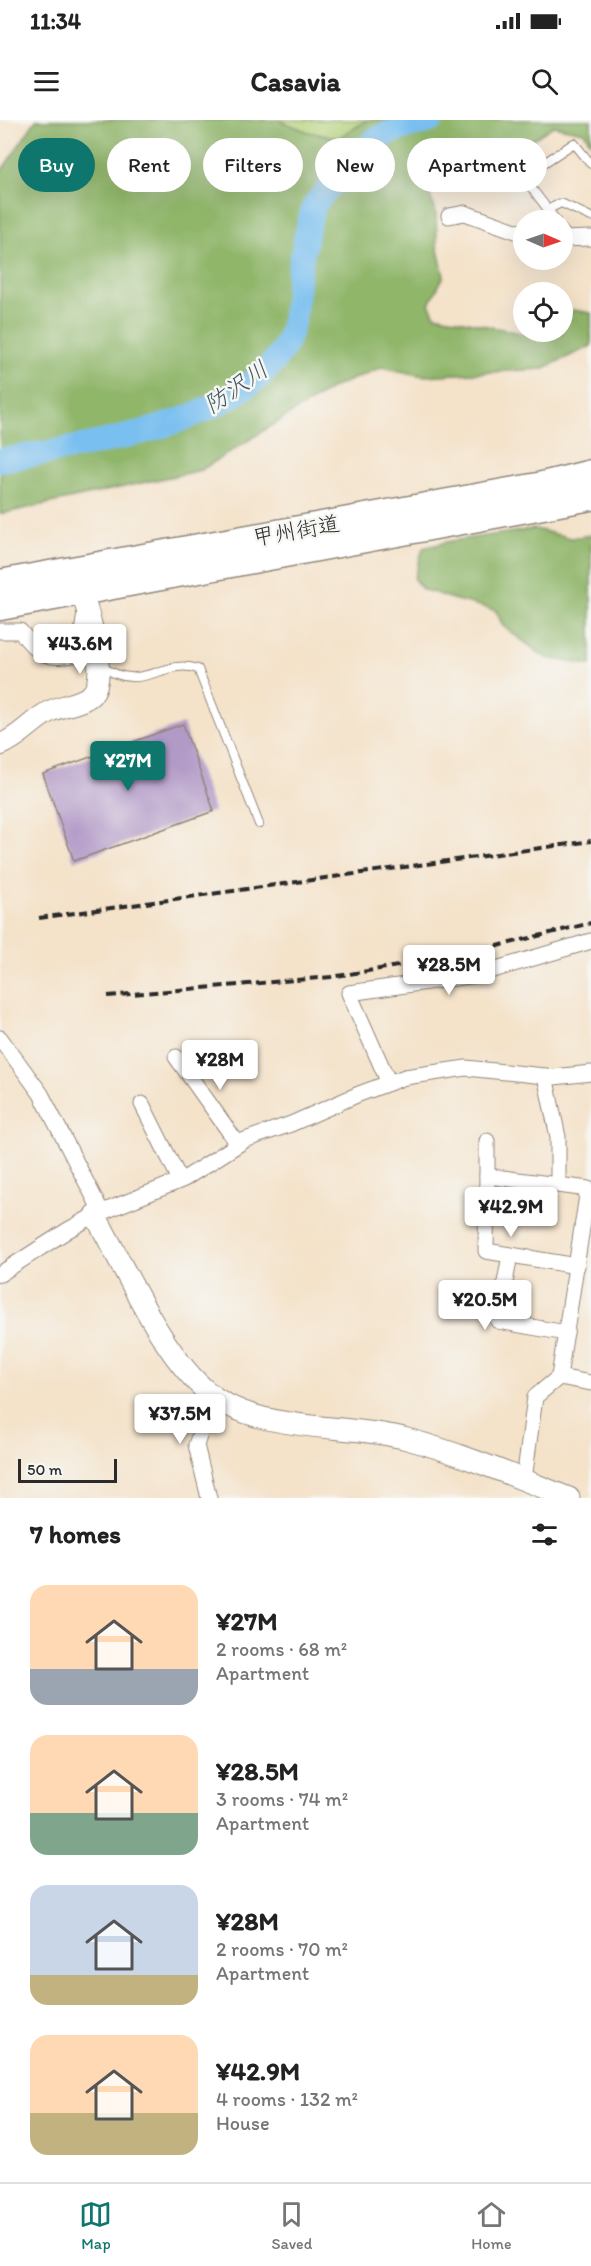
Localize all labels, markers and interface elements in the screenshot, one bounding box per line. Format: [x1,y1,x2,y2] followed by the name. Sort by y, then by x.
[30,8,81,35] text: 11:34
[30,65,63,98] icon: menu
[250,65,341,98] text: Casavia
[528,65,561,98] icon: search
[18,138,95,192] chip: Buy
[107,138,191,192] chip: Rent
[203,138,303,192] chip: Filters
[315,138,395,192] chip: New
[407,138,547,192] chip: Apartment
[513,210,573,270] north arrow
[513,210,573,342] map controls
[513,282,573,342] button: locate
[198,354,274,419] water label: 防沢川
[250,510,342,551] street label: 甲州街道
[31,624,129,675] pin: ¥43.6M
[47,631,113,655] text: ¥43.6M
[92,741,164,792] pin: ¥27M
[104,748,152,772] text: ¥27M
[400,945,498,996] pin: ¥28.5M
[417,952,481,976] text: ¥28.5M
[184,1040,256,1091] pin: ¥28M
[196,1047,244,1071] text: ¥28M
[462,1187,560,1238] pin: ¥42.9M
[479,1194,543,1218] text: ¥42.9M
[436,1280,534,1331] pin: ¥20.5M
[452,1287,518,1311] text: ¥20.5M
[131,1394,229,1445] pin: ¥37.5M
[148,1401,212,1425] text: ¥37.5M
[18,1456,117,1484] scale bar
[27,1460,62,1479] text: 50 m
[30,1518,121,1550] text: 7 homes
[528,1518,561,1551] icon: filters
[216,1605,278,1637] text: ¥27M
[78,1609,150,1681] icon: home
[216,1637,347,1661] text: 2 rooms · 68 m²
[216,1661,309,1685] text: Apartment
[216,1755,299,1787] text: ¥28.5M
[78,1759,150,1831] icon: home
[216,1787,348,1811] text: 3 rooms · 74 m²
[216,1811,309,1835] text: Apartment
[216,1905,279,1937] text: ¥28M
[78,1909,150,1981] icon: home
[216,1937,348,1961] text: 2 rooms · 70 m²
[216,1961,309,1985] text: Apartment
[216,2055,300,2087] text: ¥42.9M
[78,2059,150,2131] icon: home
[216,2087,358,2111] text: 4 rooms · 132 m²
[216,2111,270,2135] text: House
[79,2198,112,2253] tab: Map
[271,2198,312,2253] tab: Saved
[471,2198,512,2253] tab: Home

